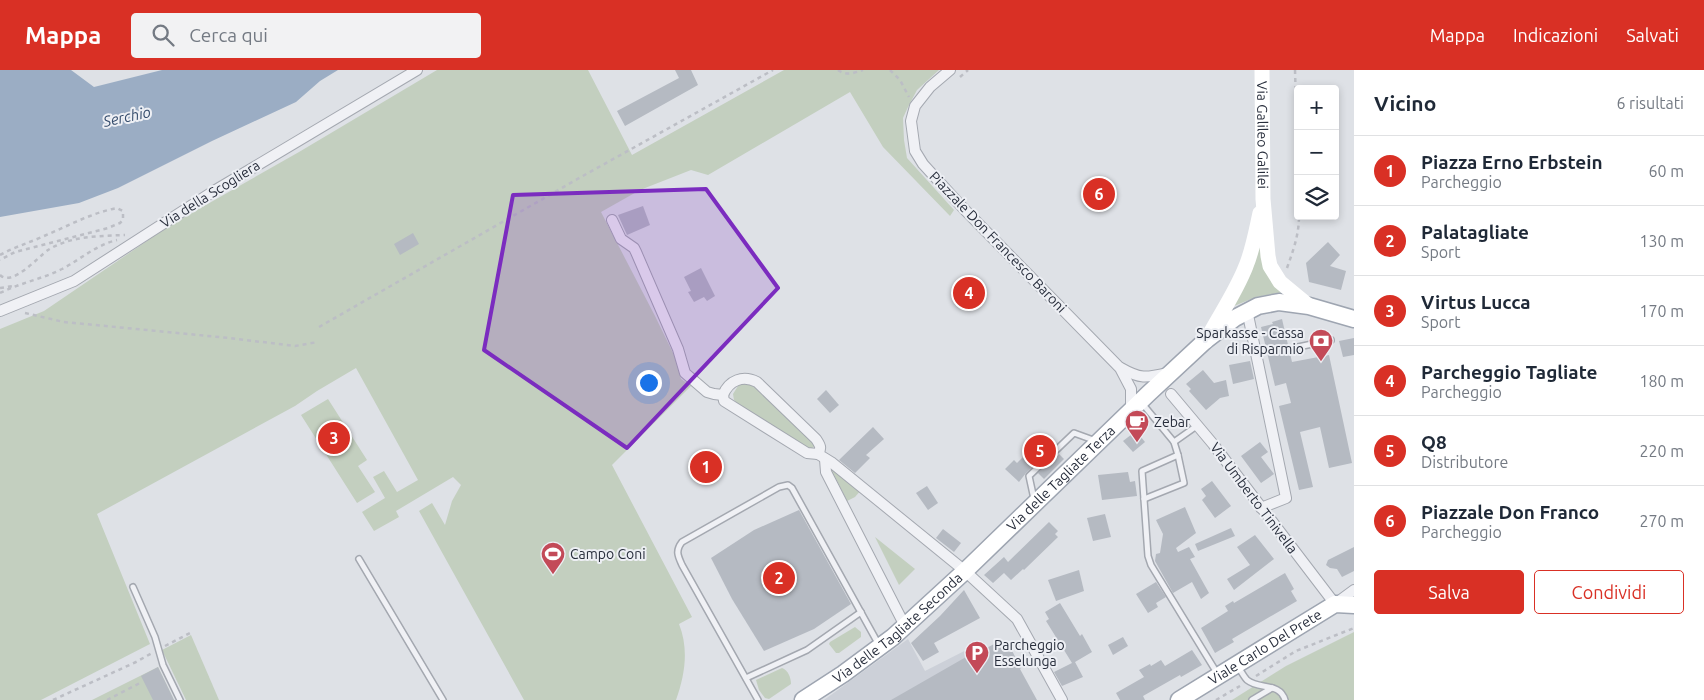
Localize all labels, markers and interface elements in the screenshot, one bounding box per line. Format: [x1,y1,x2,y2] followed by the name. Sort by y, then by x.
[131,13,481,58] search box
[149,21,177,49] icon: search
[25,22,101,49] text: Mappa
[189,24,268,46] text: Cerca qui
[1430,25,1485,45] text: Mappa
[1513,25,1598,45] text: Indicazioni
[1626,25,1679,45] text: Salvati
[1254,81,1271,189] street label: Via Galileo Galilei
[1294,85,1339,220] map controls
[1294,85,1339,130] button: +
[1374,91,1436,115] text: Vicino
[1616,94,1684,112] text: 6 risultati
[101,103,152,130] water label: Serchio
[1294,130,1339,175] button: −
[1421,151,1603,173] text: Piazza Erno Erbstein
[157,157,263,231] street label: Via della Scogliera
[1385,162,1395,180] text: 1
[1648,162,1684,180] text: 60 m
[926,168,1070,316] street label: Piazzale Don Francesco Baroni
[1421,173,1502,191] text: Parcheggio
[1083,175,1115,213] pin: 6
[1294,175,1339,220] button: layers
[1421,221,1529,243] text: Palatagliate
[1385,232,1395,250] text: 2
[1639,232,1684,250] text: 130 m
[1421,243,1460,261] text: Sport
[953,274,985,312] pin: 4
[1421,291,1531,313] text: Virtus Lucca
[1385,302,1395,320] text: 3
[1639,302,1684,320] text: 170 m
[1421,313,1460,331] text: Sport
[1196,325,1304,357] place label: Sparkasse - Cassa di Risparmio
[1308,328,1334,362] bank icon: Sparkasse - Cassa di Risparmio
[1421,361,1598,383] text: Parcheggio Tagliate
[636,370,662,396] your location
[1385,372,1395,390] text: 4
[1639,372,1684,390] text: 180 m
[1421,383,1502,401] text: Parcheggio
[1124,409,1150,443] cafe icon: Zebar
[1154,414,1191,430] place label: Zebar
[318,419,350,457] pin: 3
[1003,422,1118,534] street label: Via delle Tagliate Terza
[1421,431,1447,453] text: Q8
[1024,432,1056,470] pin: 5
[1207,439,1301,557] street label: Via Umberto Tinivella
[1385,442,1395,460] text: 5
[1639,442,1684,460] text: 220 m
[690,448,722,486] pin: 1
[1421,453,1508,471] text: Distributore
[1421,501,1599,523] text: Piazzale Don Franco
[1385,512,1395,530] text: 6
[1639,512,1684,530] text: 270 m
[1421,523,1502,541] text: Parcheggio
[540,541,566,575] sports icon: Campo Coni
[570,546,646,562] place label: Campo Coni
[763,559,795,597] pin: 2
[830,570,965,686] street label: Via delle Tagliate Seconda
[1374,570,1524,614] button: Salva
[1534,570,1684,614] button: Condividi
[1205,606,1325,688] street label: Viale Carlo Del Prete
[994,637,1065,669] place label: Parcheggio Esselunga
[964,640,990,674] parking icon: Parcheggio Esselunga

